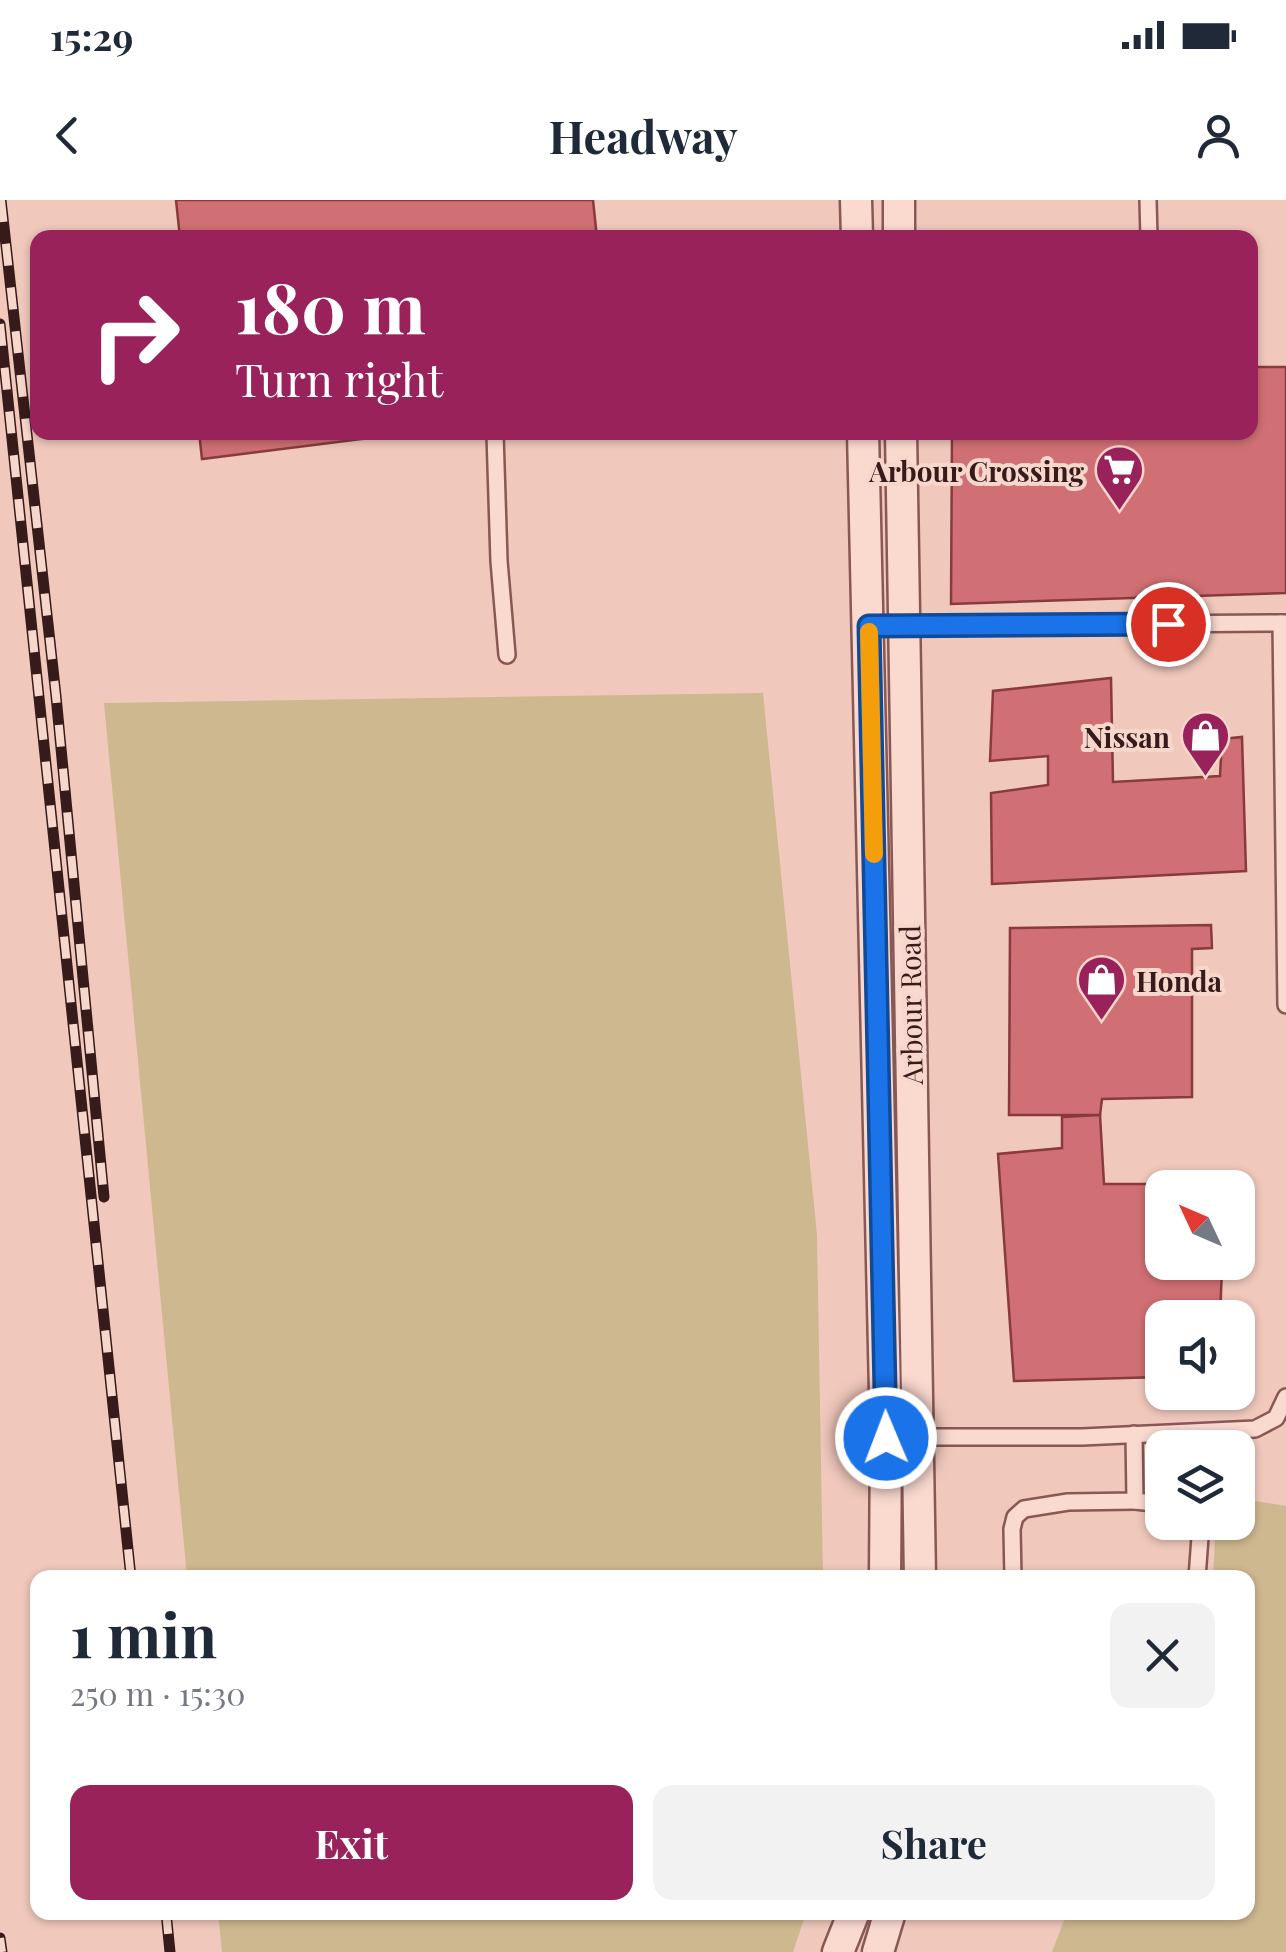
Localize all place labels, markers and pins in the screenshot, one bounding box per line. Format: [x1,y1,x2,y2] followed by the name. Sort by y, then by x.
[1093,444,1145,512] supermarket icon: Arbour Crossing
[868,452,1085,489] place label: Arbour Crossing
[1126,582,1211,667] pin
[1179,710,1231,778] shop icon: Nissan
[1084,718,1170,755] place label: Nissan
[1075,954,1127,1022] shop icon: Honda
[1136,962,1223,999] place label: Honda

